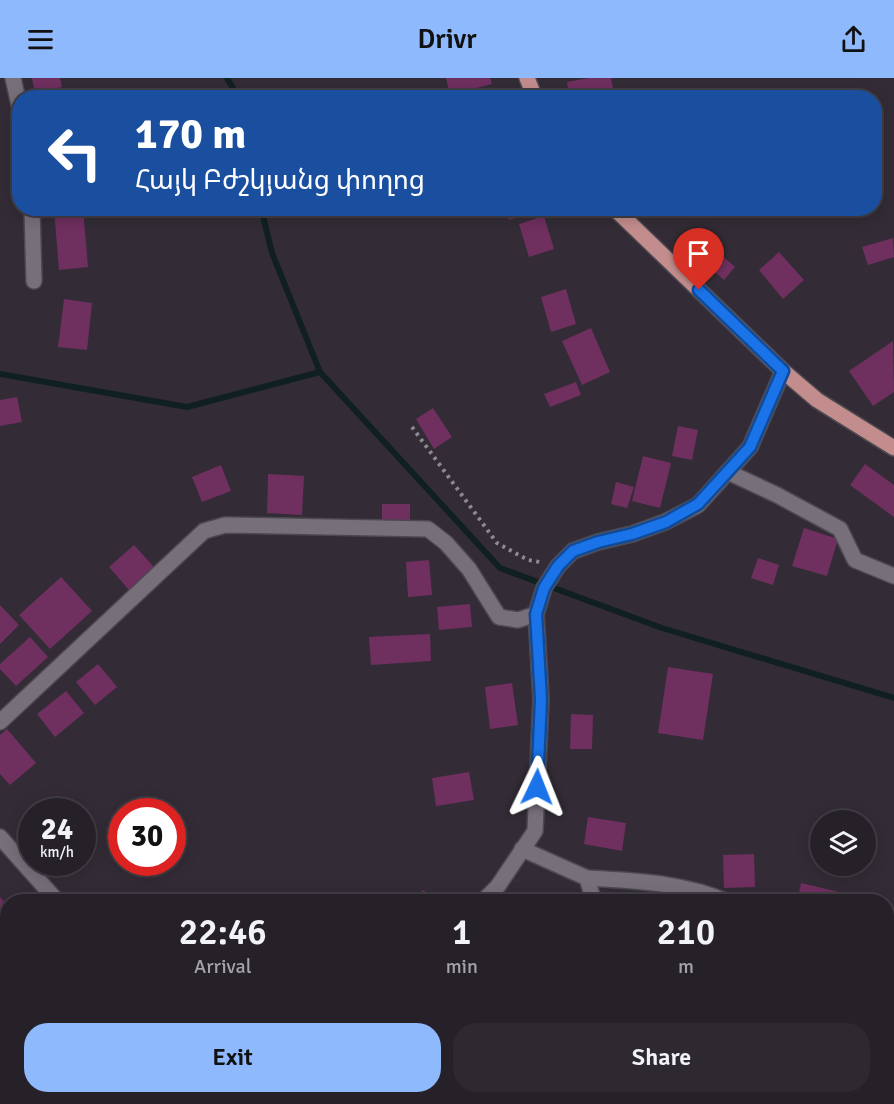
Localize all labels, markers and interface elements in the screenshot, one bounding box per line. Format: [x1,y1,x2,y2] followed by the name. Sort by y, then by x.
[24,23,57,56] icon: menu
[417,23,477,56] text: Drivr
[837,23,870,56] icon: share
[135,109,246,160] text: 170 m
[36,114,114,192] icon: left
[135,164,425,197] text: Հայկ Բժշկյանց փողոց
[673,228,724,290] pin
[682,237,715,270] icon: arrive
[505,755,569,819] position arrow
[108,798,186,876] speed limit sign: 30
[810,810,876,876] map controls
[810,810,876,876] button: layers
[41,811,73,848] text: 24
[40,843,74,861] text: km/h
[179,910,267,955] text: 22:46
[452,910,472,955] text: 1
[657,910,715,955] text: 210
[194,954,252,979] text: Arrival
[446,954,478,979] text: min
[678,954,694,979] text: m
[24,1023,441,1092] button: Exit
[453,1023,870,1092] button: Share

